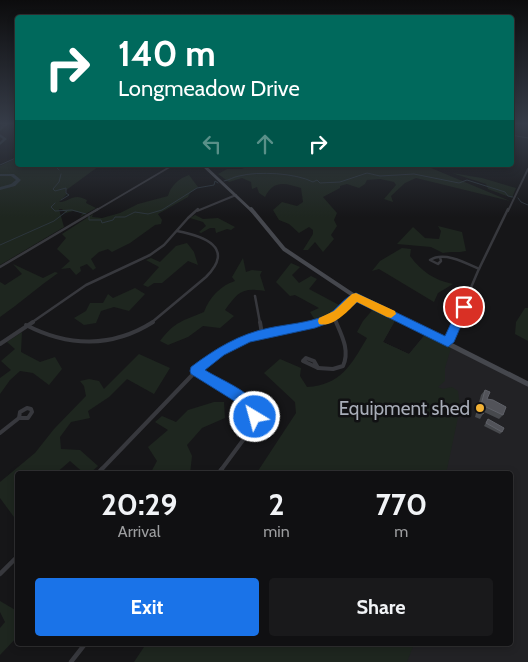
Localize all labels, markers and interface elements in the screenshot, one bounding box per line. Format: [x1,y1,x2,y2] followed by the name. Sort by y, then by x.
[118,32,216,75] text: 140 m
[35,35,100,100] icon: right
[118,75,300,102] text: Longmeadow Drive
[198,130,226,158] icon: left
[251,130,279,158] icon: ahead
[304,130,332,158] icon: right
[443,286,485,328] pin
[450,293,478,321] icon: arrive
[228,390,280,442] position arrow
[339,397,470,420] place label: Equipment shed
[474,402,486,414] marker: Equipment shed
[101,486,177,523] text: 20:29
[269,486,284,523] text: 2
[376,486,427,523] text: 770
[118,522,160,541] text: Arrival
[263,522,290,541] text: min
[394,522,408,541] text: m
[35,578,259,636] button: Exit
[269,578,493,636] button: Share

